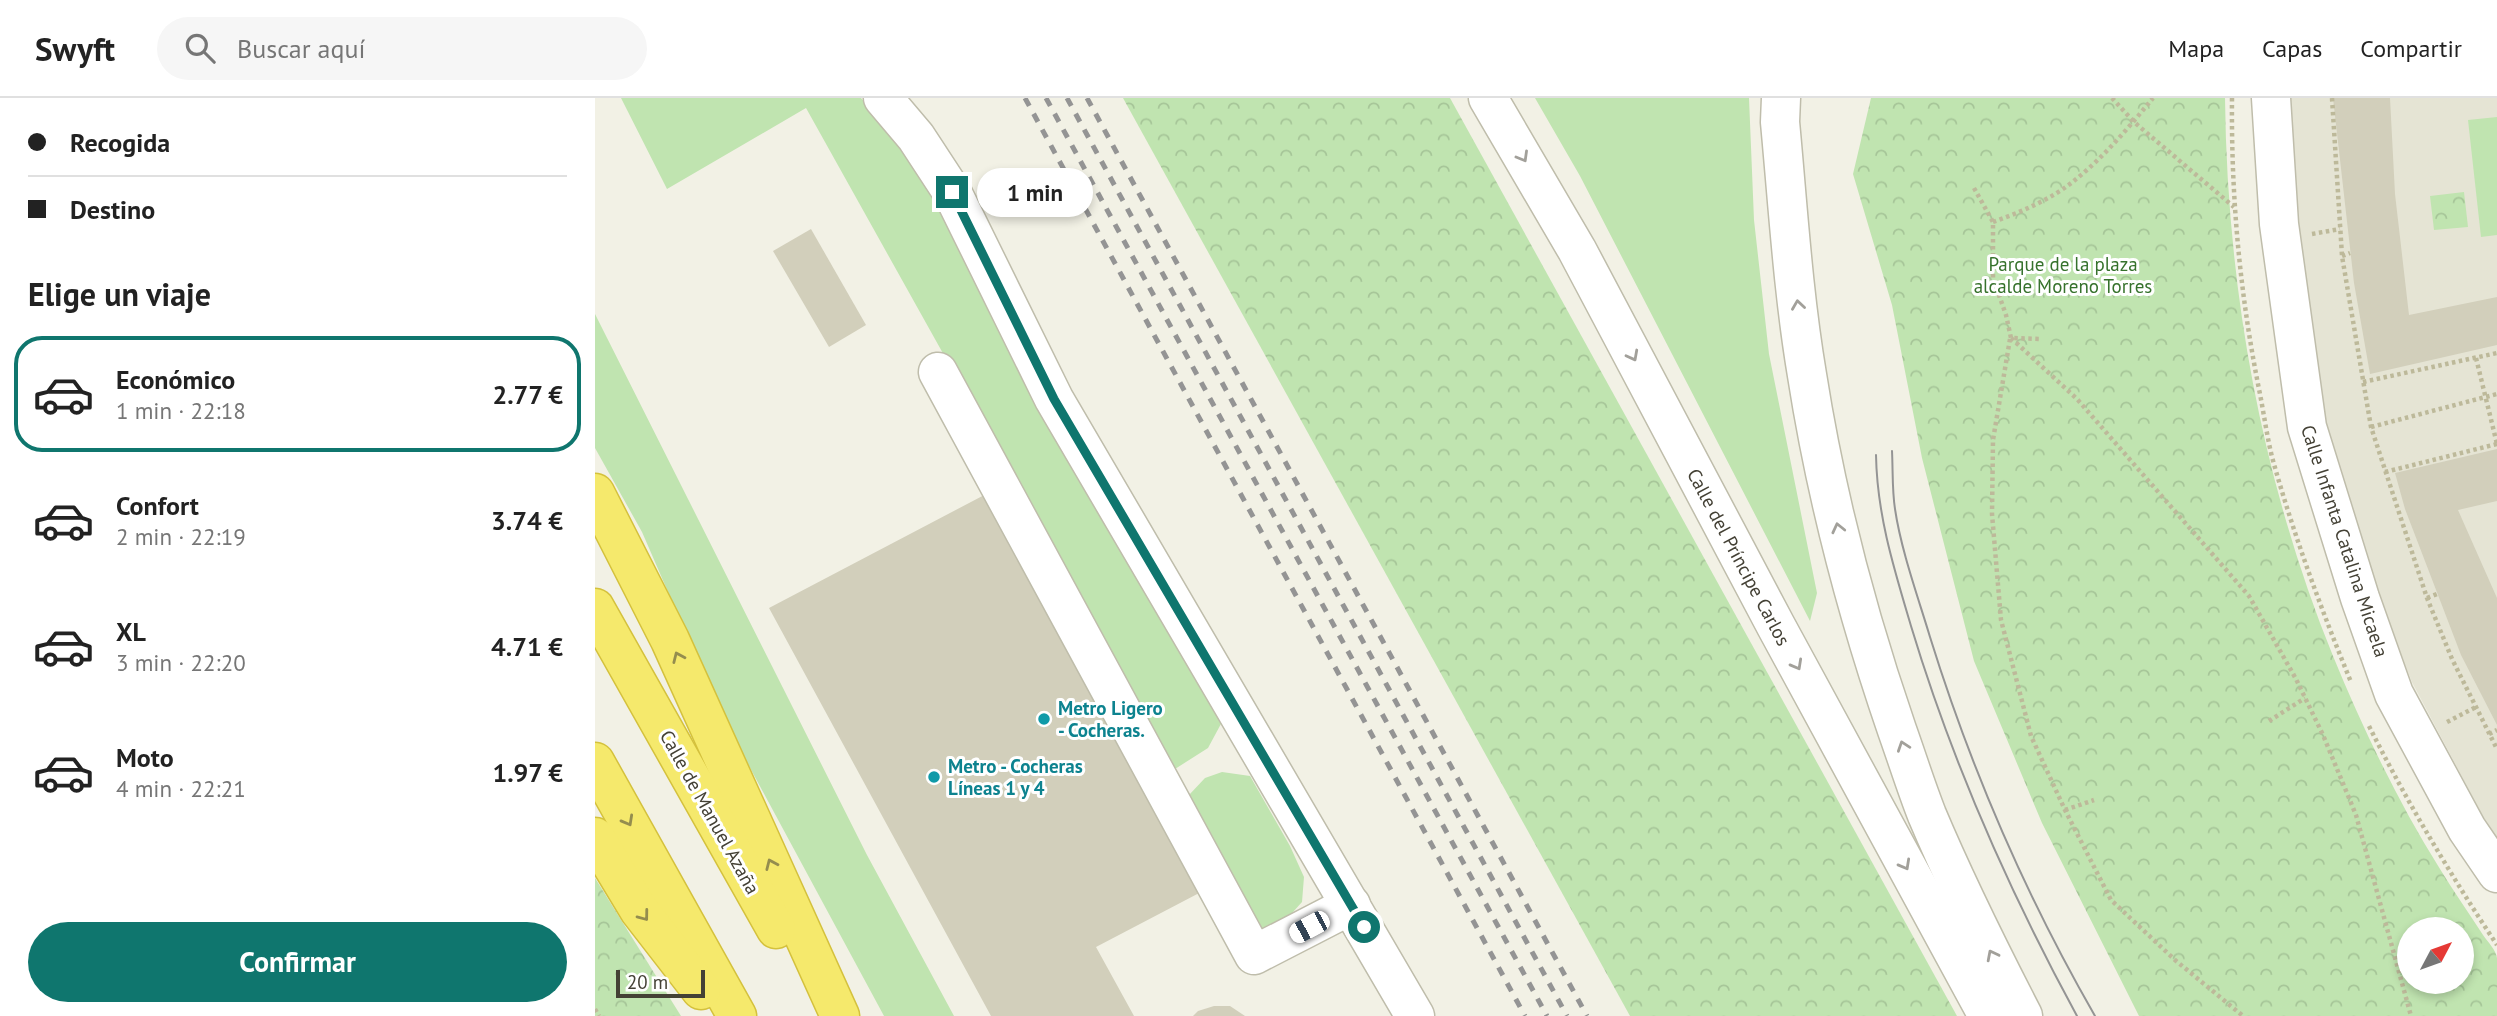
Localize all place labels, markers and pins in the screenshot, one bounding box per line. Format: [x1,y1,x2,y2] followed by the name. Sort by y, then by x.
[1058,696,1163,742] place label: Metro Ligero - Cocheras.
[1036,711,1052,727] marker: Metro Ligero - Cocheras.
[948,754,1083,800] place label: Metro - Cocheras Líneas 1 y 4
[926,769,942,785] marker: Metro - Cocheras Líneas 1 y 4

